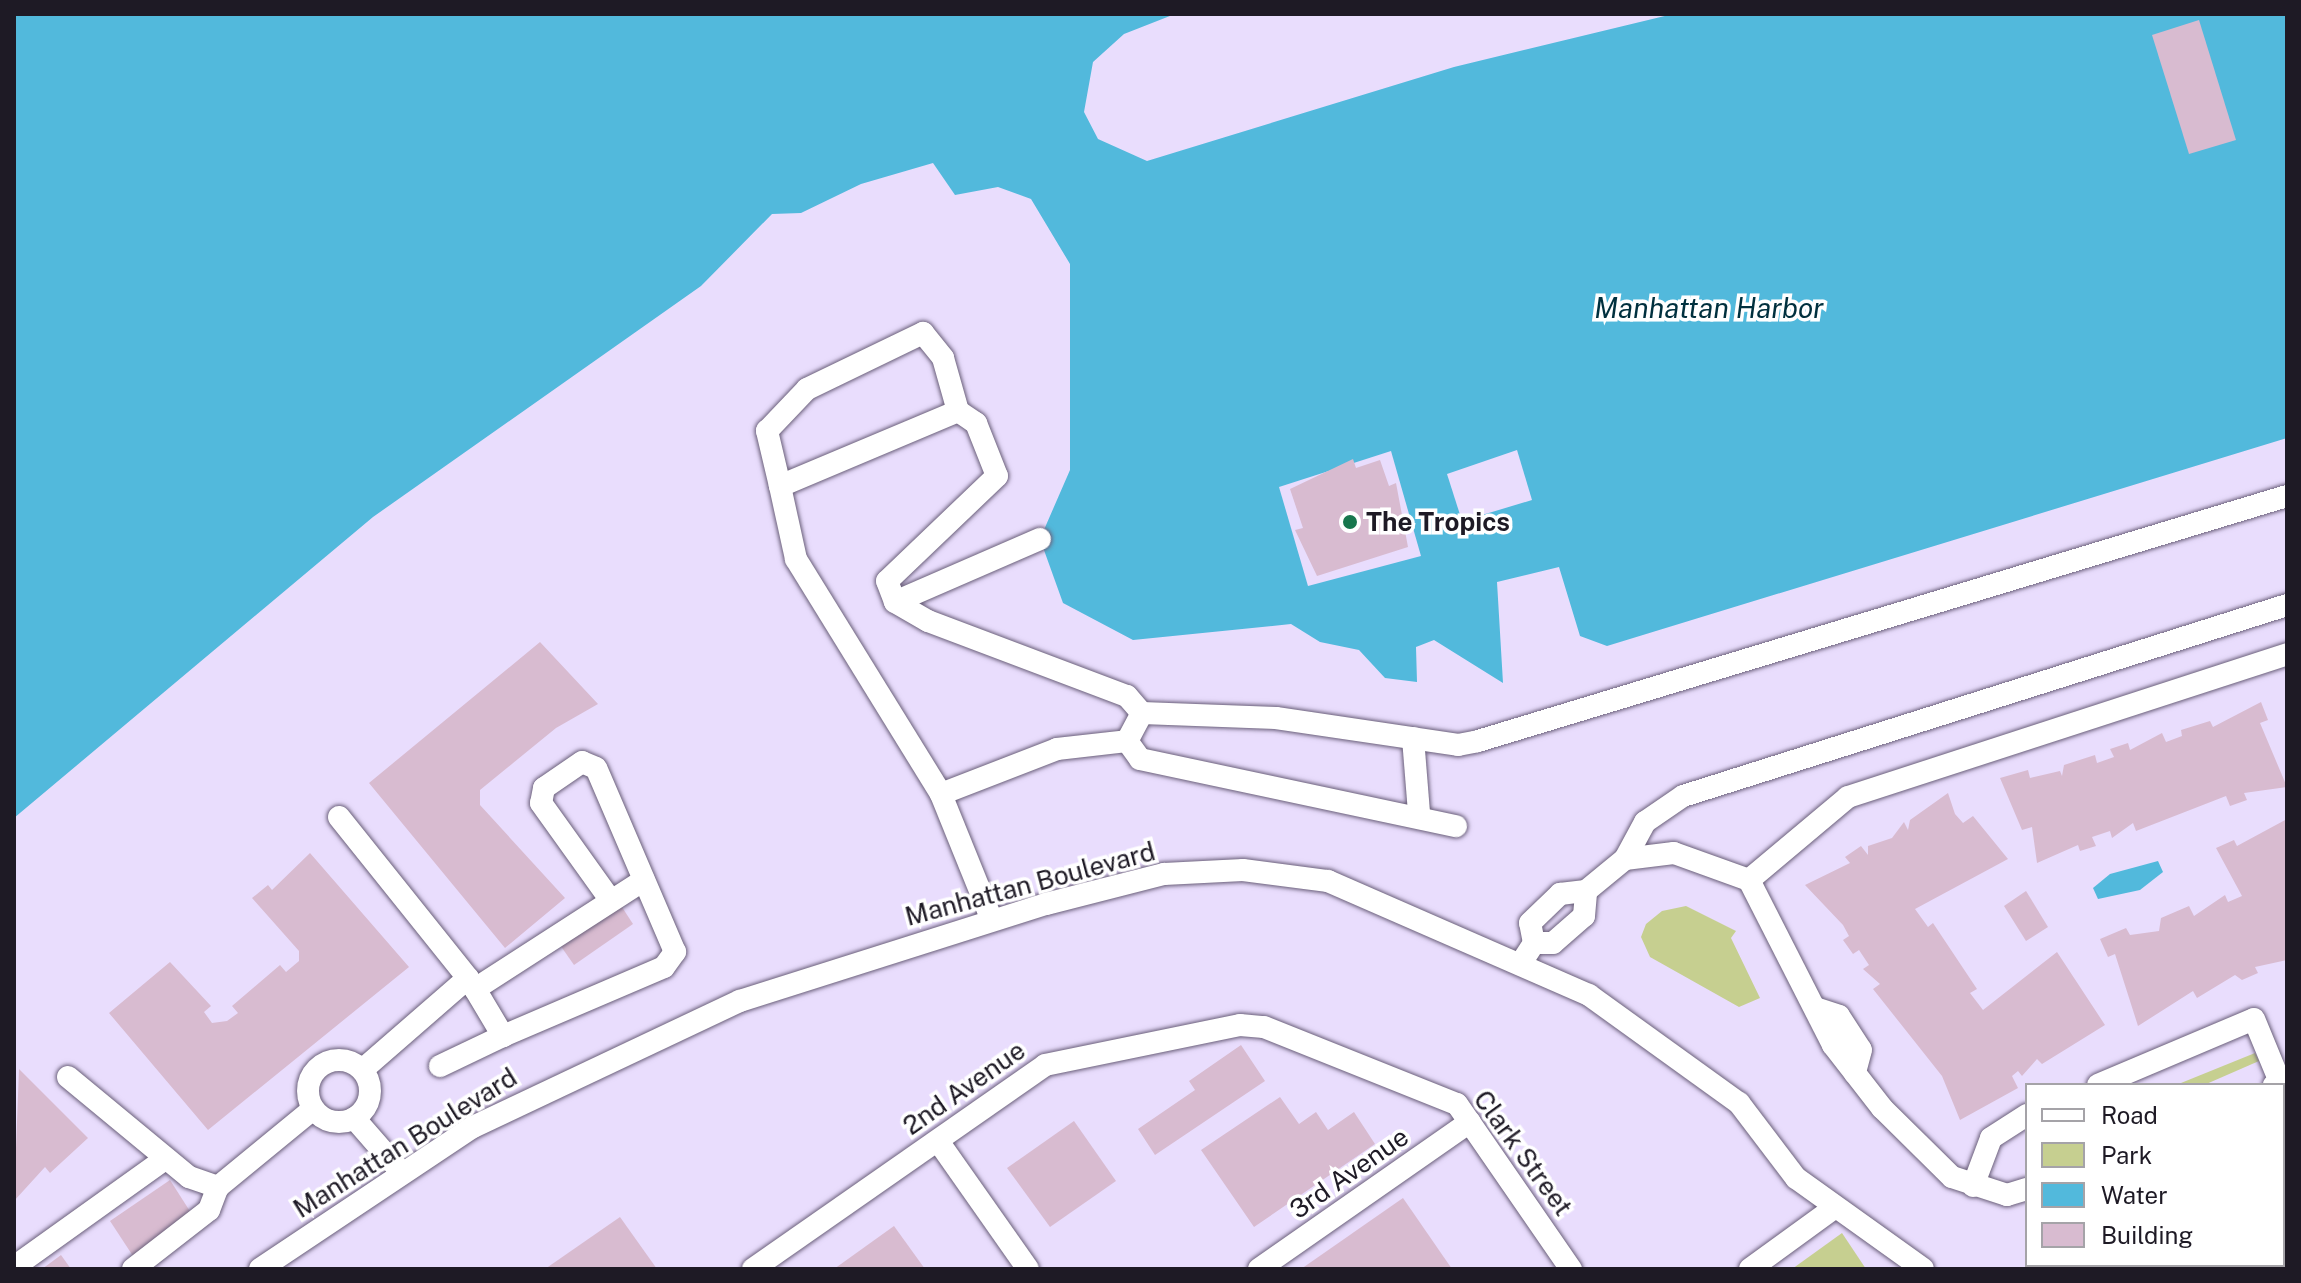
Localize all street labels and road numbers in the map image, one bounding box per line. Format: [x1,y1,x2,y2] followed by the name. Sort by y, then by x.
[902,836,1158,932] street label: Manhattan Boulevard
[897,1035,1031,1141] street label: 2nd Avenue
[288,1062,522,1224] street label: Manhattan Boulevard
[1467,1084,1579,1222] street label: Clark Street
[1284,1121,1414,1225] street label: 3rd Avenue

